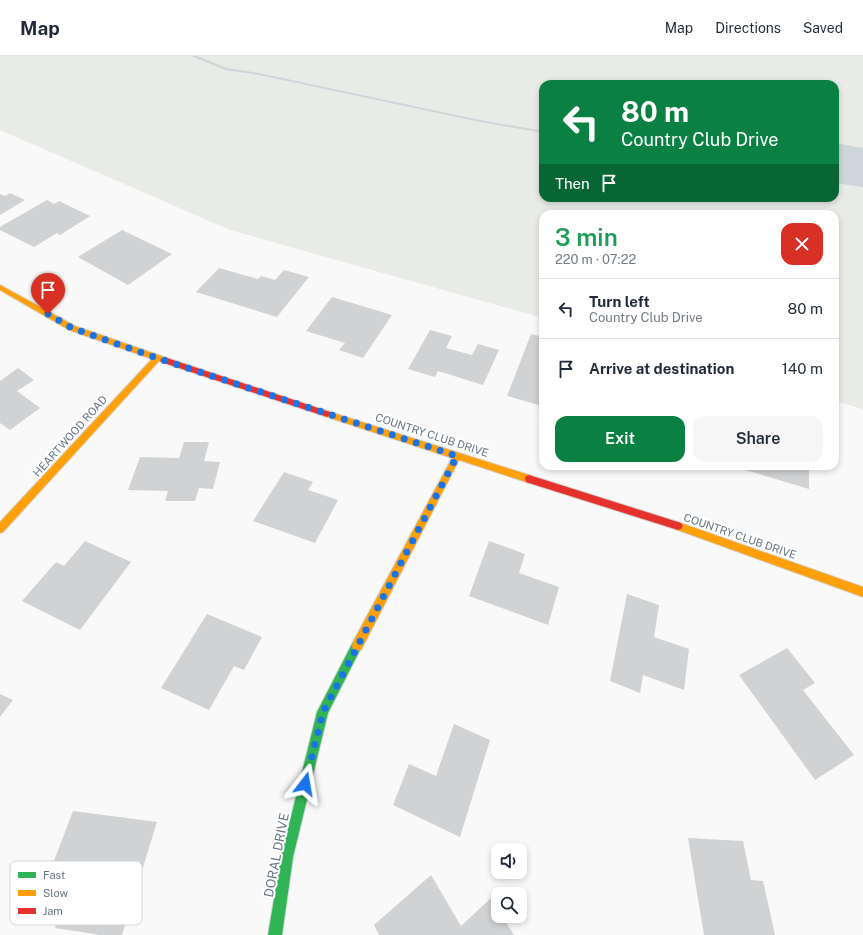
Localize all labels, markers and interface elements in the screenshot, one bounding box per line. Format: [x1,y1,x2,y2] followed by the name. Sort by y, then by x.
[20,17,60,39] text: Map
[665,20,693,36] text: Map
[715,20,781,36] text: Directions
[803,20,843,36] text: Saved
[621,95,689,128] text: 80 m
[555,96,607,148] icon: left
[621,129,778,150] text: Country Club Drive
[598,172,620,194] icon: arrive
[555,175,590,192] text: Then
[555,223,618,251] text: 3 min
[781,223,823,265] button: close
[555,252,636,267] text: 220 m · 07:22
[31,273,65,314] pin
[37,279,59,301] icon: arrive
[589,293,650,310] text: Turn left
[555,298,577,320] icon: left
[788,300,823,317] text: 80 m
[589,310,703,325] text: Country Club Drive
[555,358,577,380] icon: arrive
[589,360,734,377] text: Arrive at destination
[782,360,823,377] text: 140 m
[31,393,110,479] street label: HEARTWOOD ROAD
[374,411,490,459] street label: COUNTRY CLUB DRIVE
[555,416,685,462] button: Exit
[693,416,823,462] button: Share
[682,511,798,561] street label: COUNTRY CLUB DRIVE
[284,763,326,805] position arrow
[261,812,292,899] street label: DORAL DRIVE
[491,843,527,923] map controls
[491,843,527,879] button: sound
[10,861,142,925] legend
[43,869,65,881] text: Fast
[43,887,69,899] text: Slow
[491,887,527,923] button: search
[43,905,63,917] text: Jam

